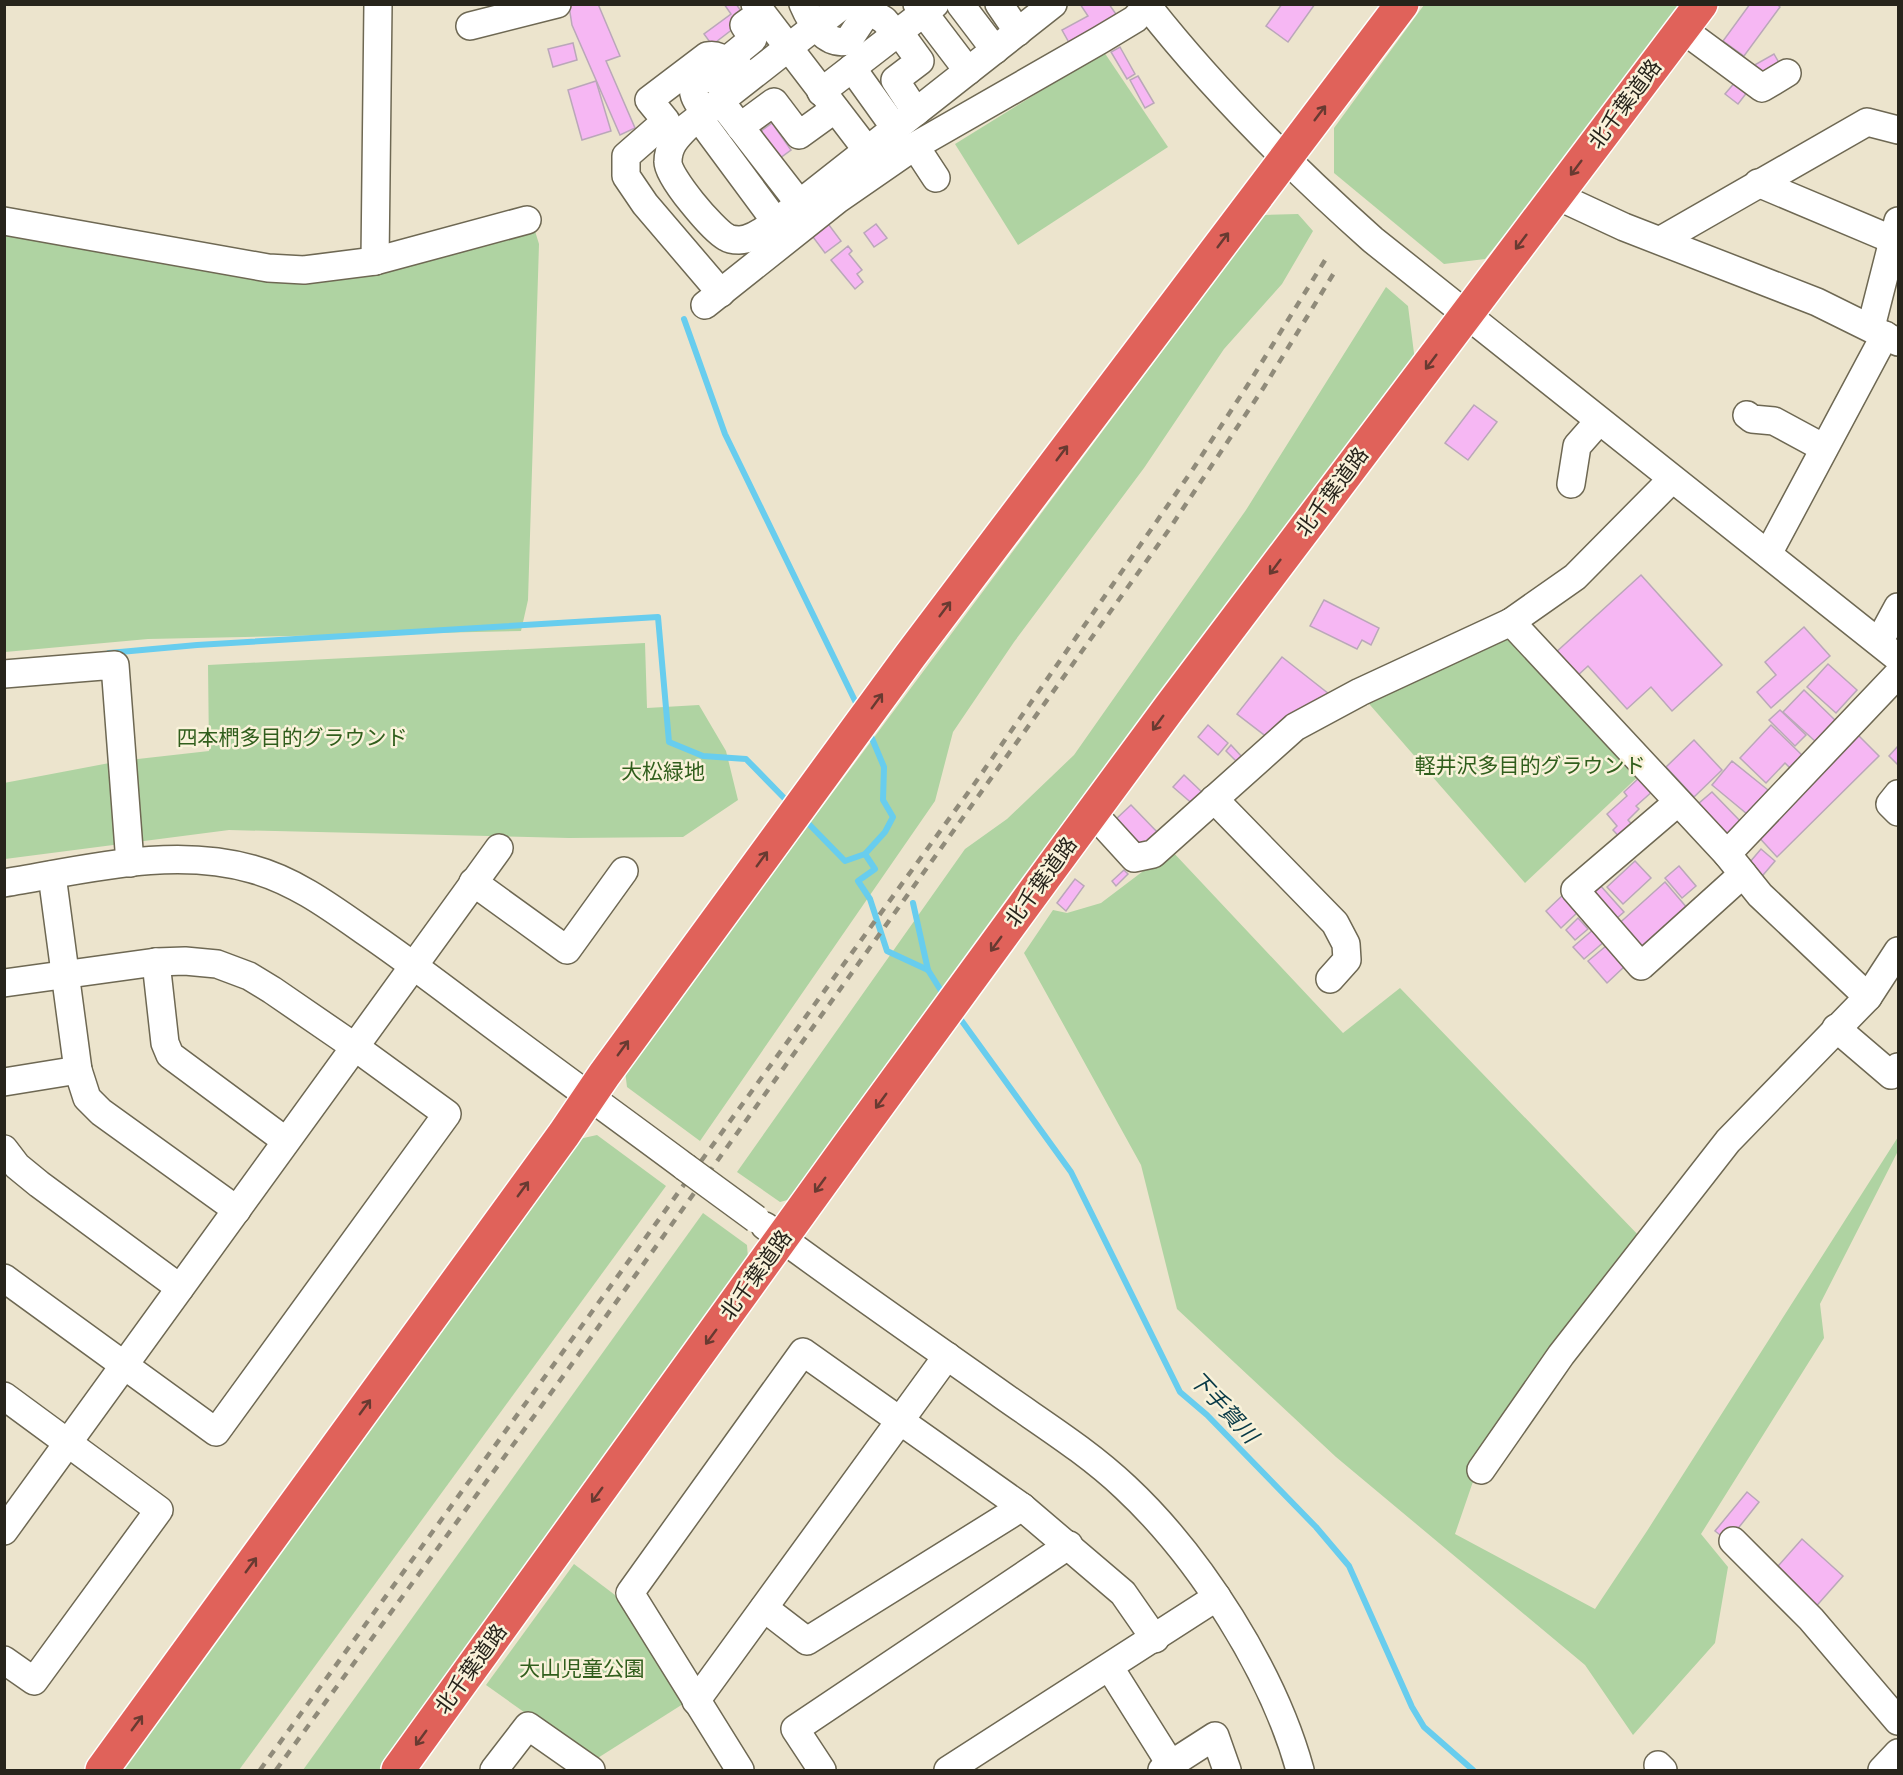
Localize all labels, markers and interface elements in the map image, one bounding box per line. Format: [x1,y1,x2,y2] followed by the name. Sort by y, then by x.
[1581,53,1668,154] street label: 北千葉道路
[1313,105,1326,121] one-way arrow
[1570,160,1583,176] one-way arrow
[1216,232,1229,248] one-way arrow
[1514,234,1527,250] one-way arrow
[1424,353,1437,369] one-way arrow
[1288,441,1375,542] street label: 北千葉道路
[1056,446,1068,462] one-way arrow
[1269,559,1282,575] one-way arrow
[939,602,951,618] one-way arrow
[871,694,883,710] one-way arrow
[1152,715,1164,731] one-way arrow
[177,723,408,752] park label: 四本椚多目的グラウンド
[1415,751,1646,780] park label: 軽井沢多目的グラウンド
[621,757,705,786] park label: 大松緑地
[998,831,1083,933] street label: 北千葉道路
[756,851,768,867] one-way arrow
[989,935,1002,951] one-way arrow
[617,1041,629,1057] one-way arrow
[874,1093,887,1109] one-way arrow
[814,1177,826,1193] one-way arrow
[517,1182,530,1198] one-way arrow
[713,1224,798,1326] street label: 北千葉道路
[705,1328,717,1345] one-way arrow
[1183,1365,1266,1451] water label: 下手賀川
[359,1400,371,1416] one-way arrow
[591,1487,603,1503] one-way arrow
[245,1558,257,1574] one-way arrow
[428,1618,513,1720] street label: 北千葉道路
[519,1654,645,1683] park label: 大山児童公園
[131,1716,143,1732] one-way arrow
[415,1730,427,1746] one-way arrow

